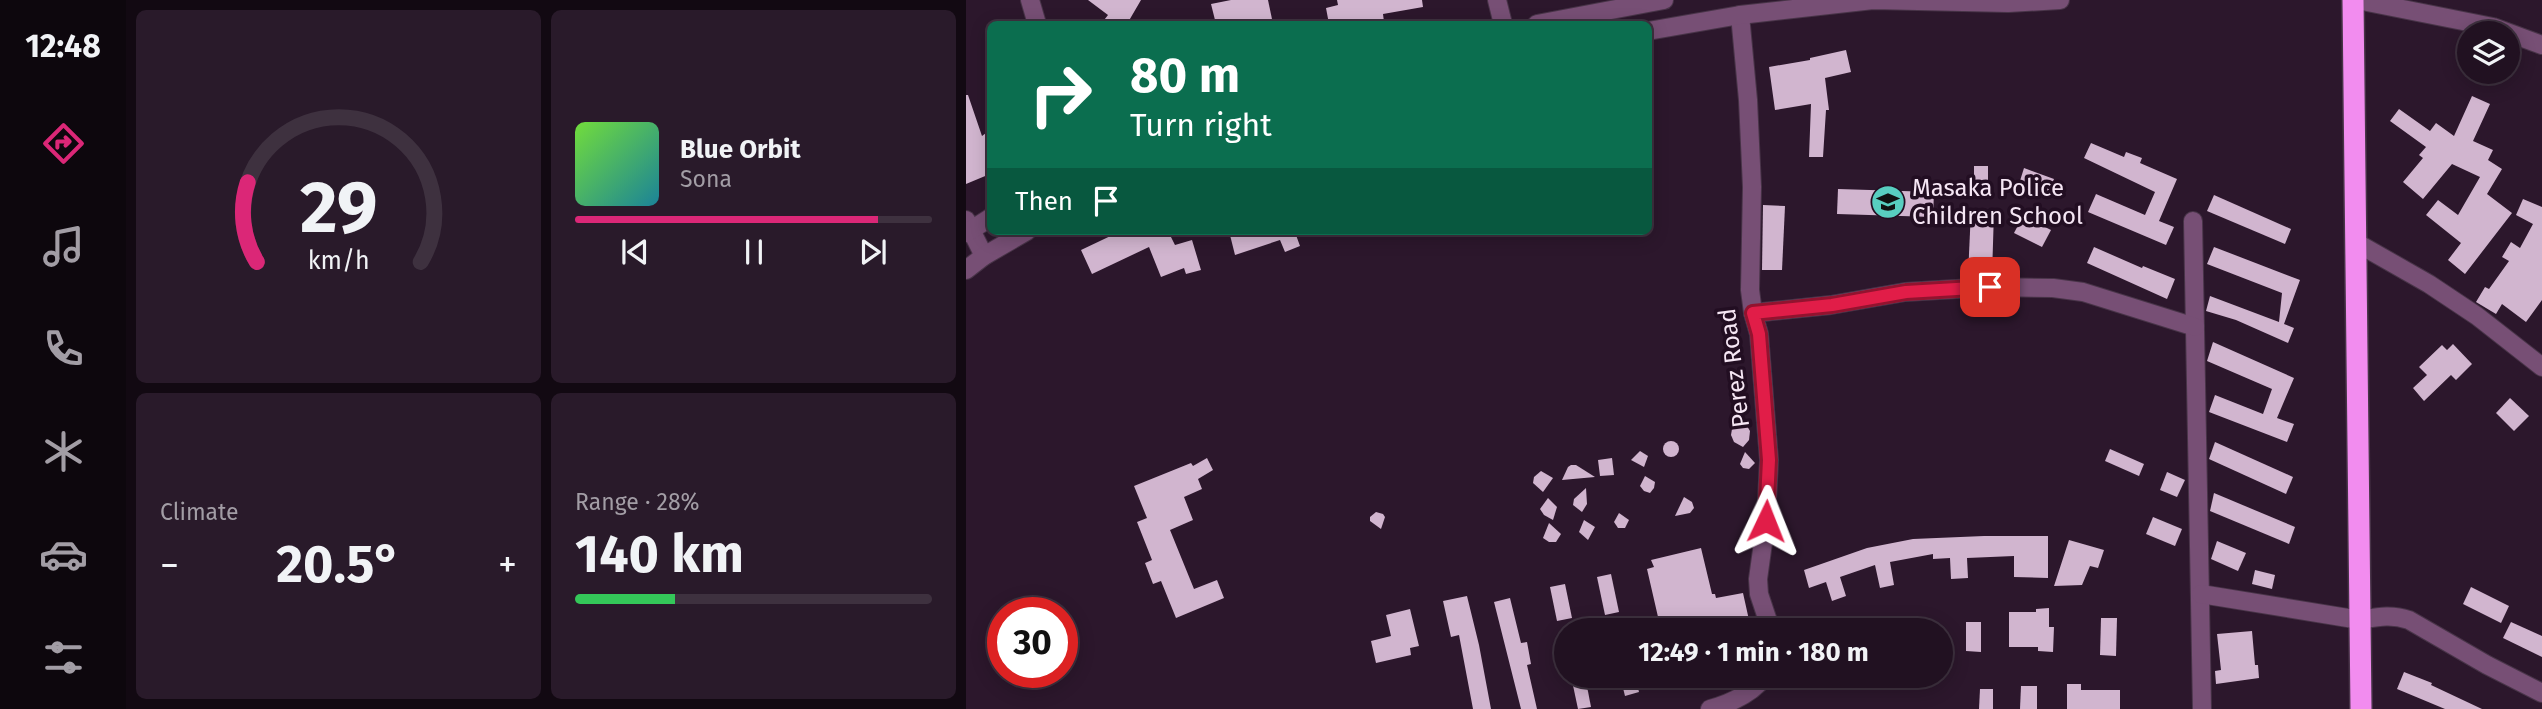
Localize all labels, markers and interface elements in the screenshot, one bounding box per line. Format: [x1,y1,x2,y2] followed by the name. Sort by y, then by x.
[2457,21,2520,84] map controls
[2457,21,2520,84] button: layers
[25,27,101,65] text: 12:48
[1130,46,1240,105] text: 80 m
[1015,49,1106,140] icon: right
[1130,106,1272,144] text: Turn right
[39,119,88,168] icon: directions
[680,134,800,165] text: Blue Orbit
[300,165,377,252] text: 29
[680,165,732,193] text: Sona
[1912,174,2083,230] place label: Masaka Police Children School
[1087,182,1125,220] icon: arrive
[1869,183,1907,221] school or university icon: Masaka Police Children School
[1015,186,1073,217] text: Then
[39,222,88,271] icon: music
[616,233,654,271] icon: previous
[735,233,773,271] icon: pause
[854,233,892,271] icon: next
[308,246,369,276] text: km/h
[1960,257,2020,317] pin
[1971,268,2009,306] icon: arrive
[1713,307,1755,429] street label: Perez Road
[39,324,88,373] icon: phone
[39,427,88,476] icon: climate
[1729,484,1803,558] position arrow
[575,488,700,516] text: Range · 28%
[160,498,239,526] text: Climate
[575,523,744,586] text: 140 km
[39,530,88,579] icon: car
[276,533,401,596] text: 20.5°
[160,542,179,588] text: −
[498,542,517,588] text: +
[987,597,1078,688] speed limit sign: 30
[39,633,88,682] icon: filters
[1638,637,1869,668] text: 12:49 · 1 min · 180 m

